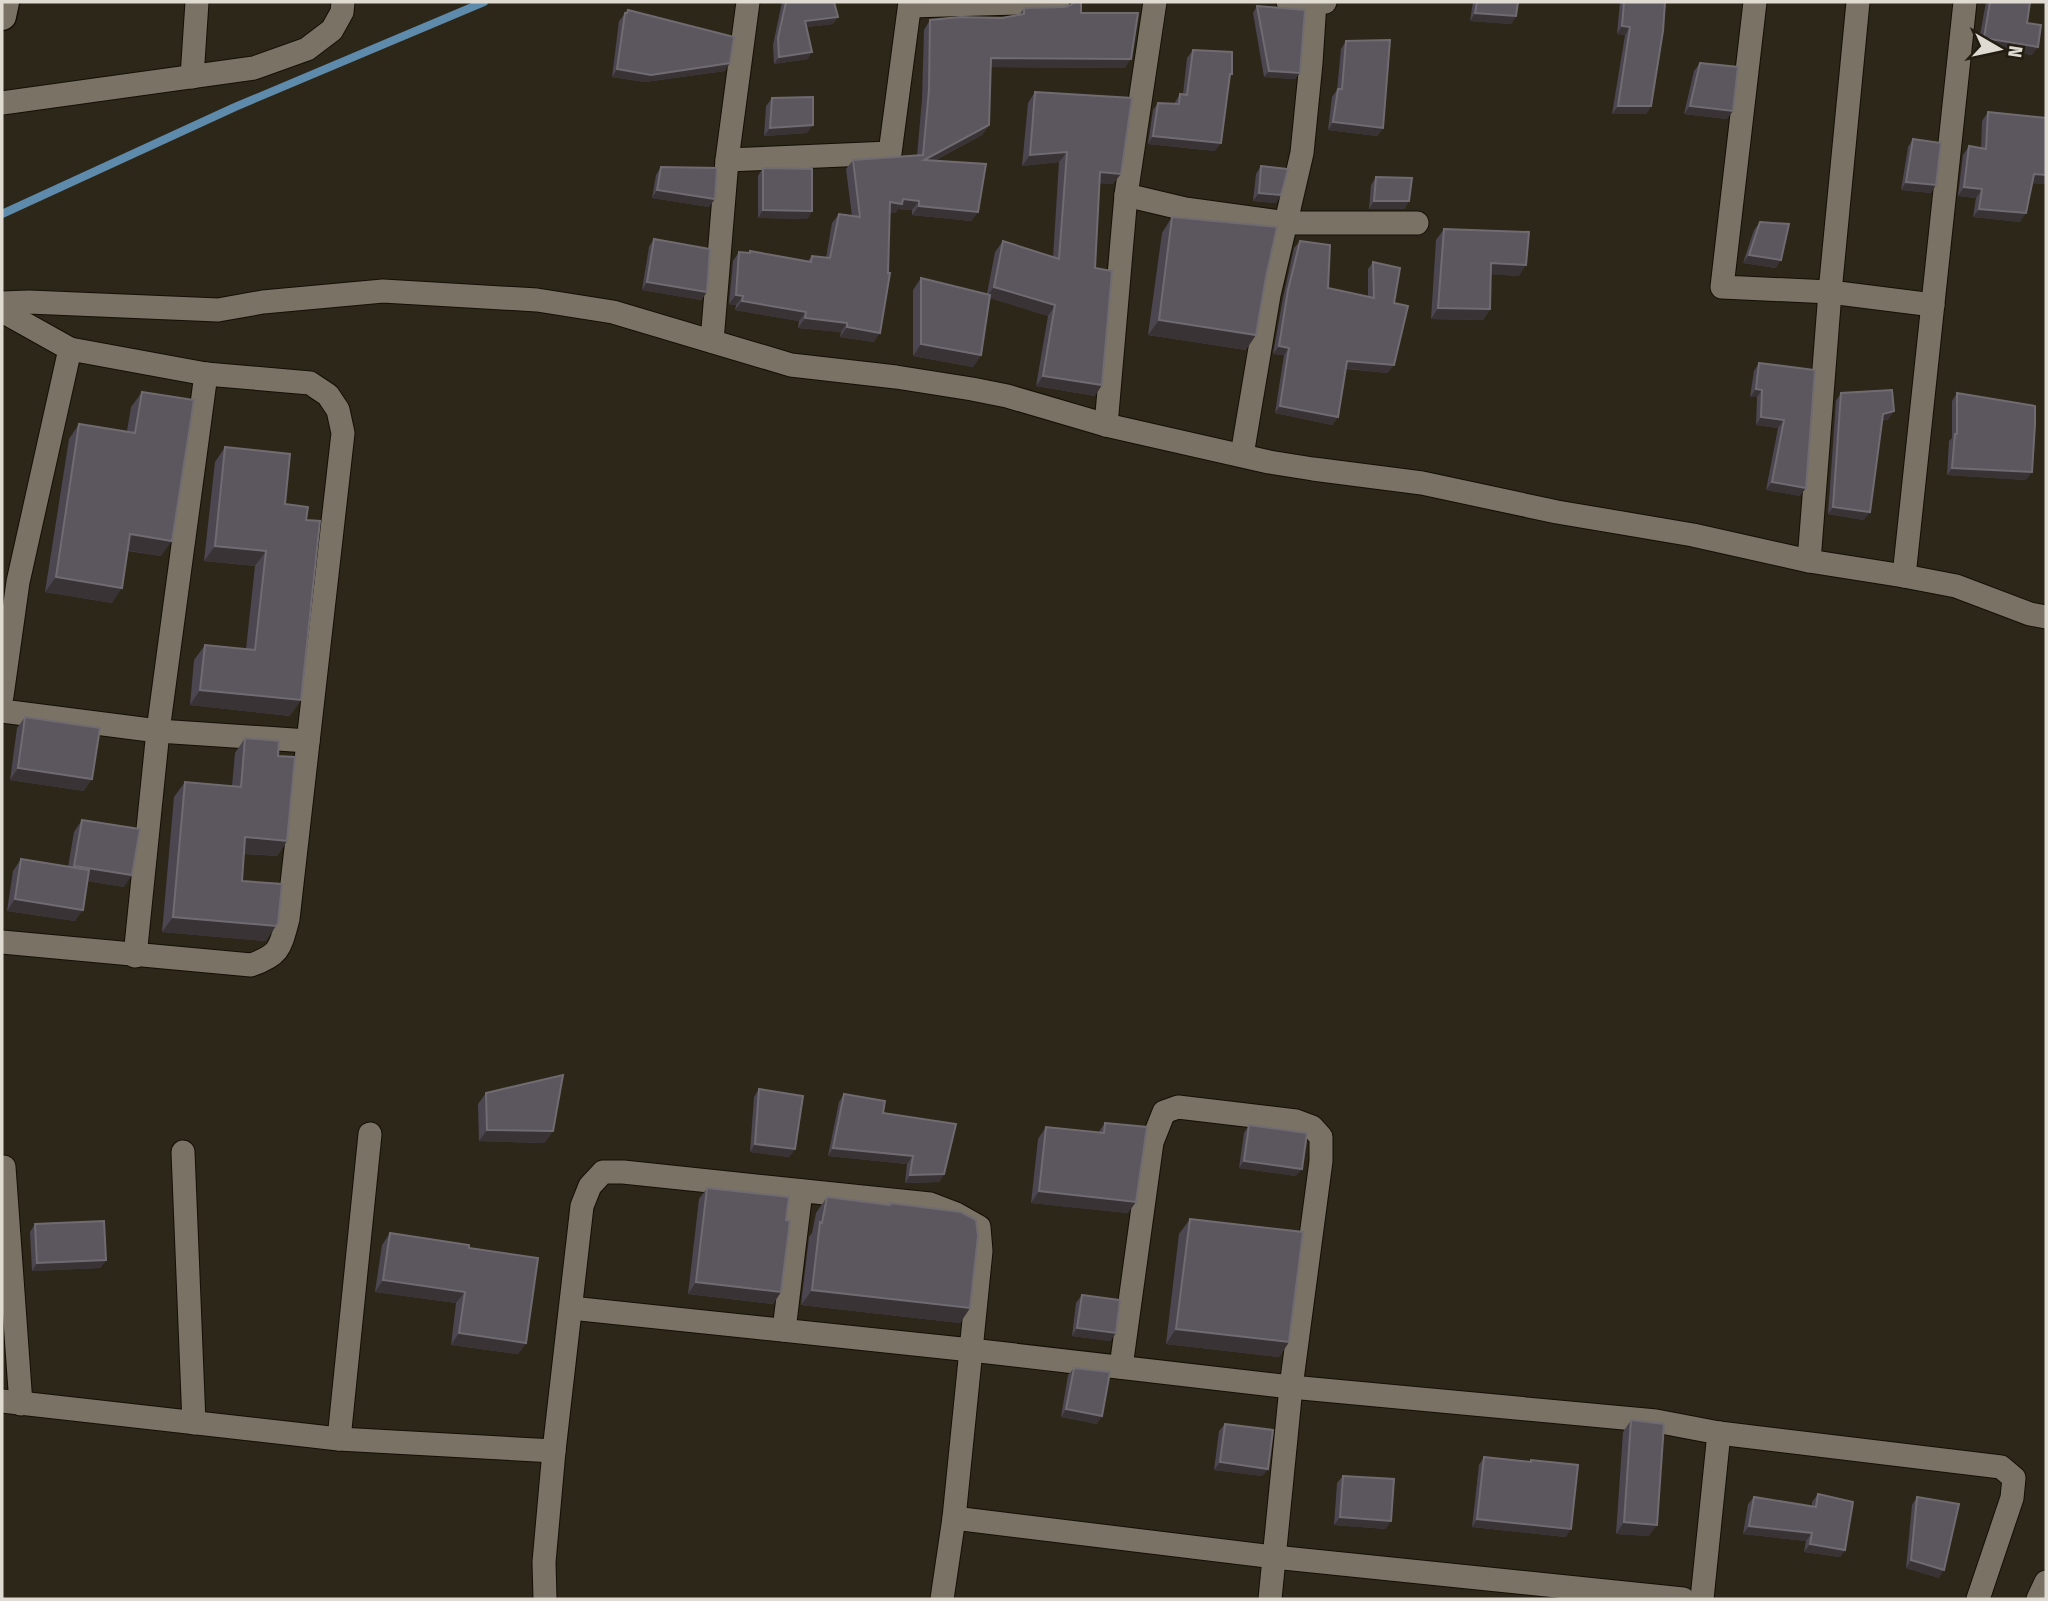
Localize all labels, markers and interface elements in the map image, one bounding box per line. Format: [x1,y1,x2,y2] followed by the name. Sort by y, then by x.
[1964,14,2034,84] north arrow
[2003,44,2028,59] text: N

